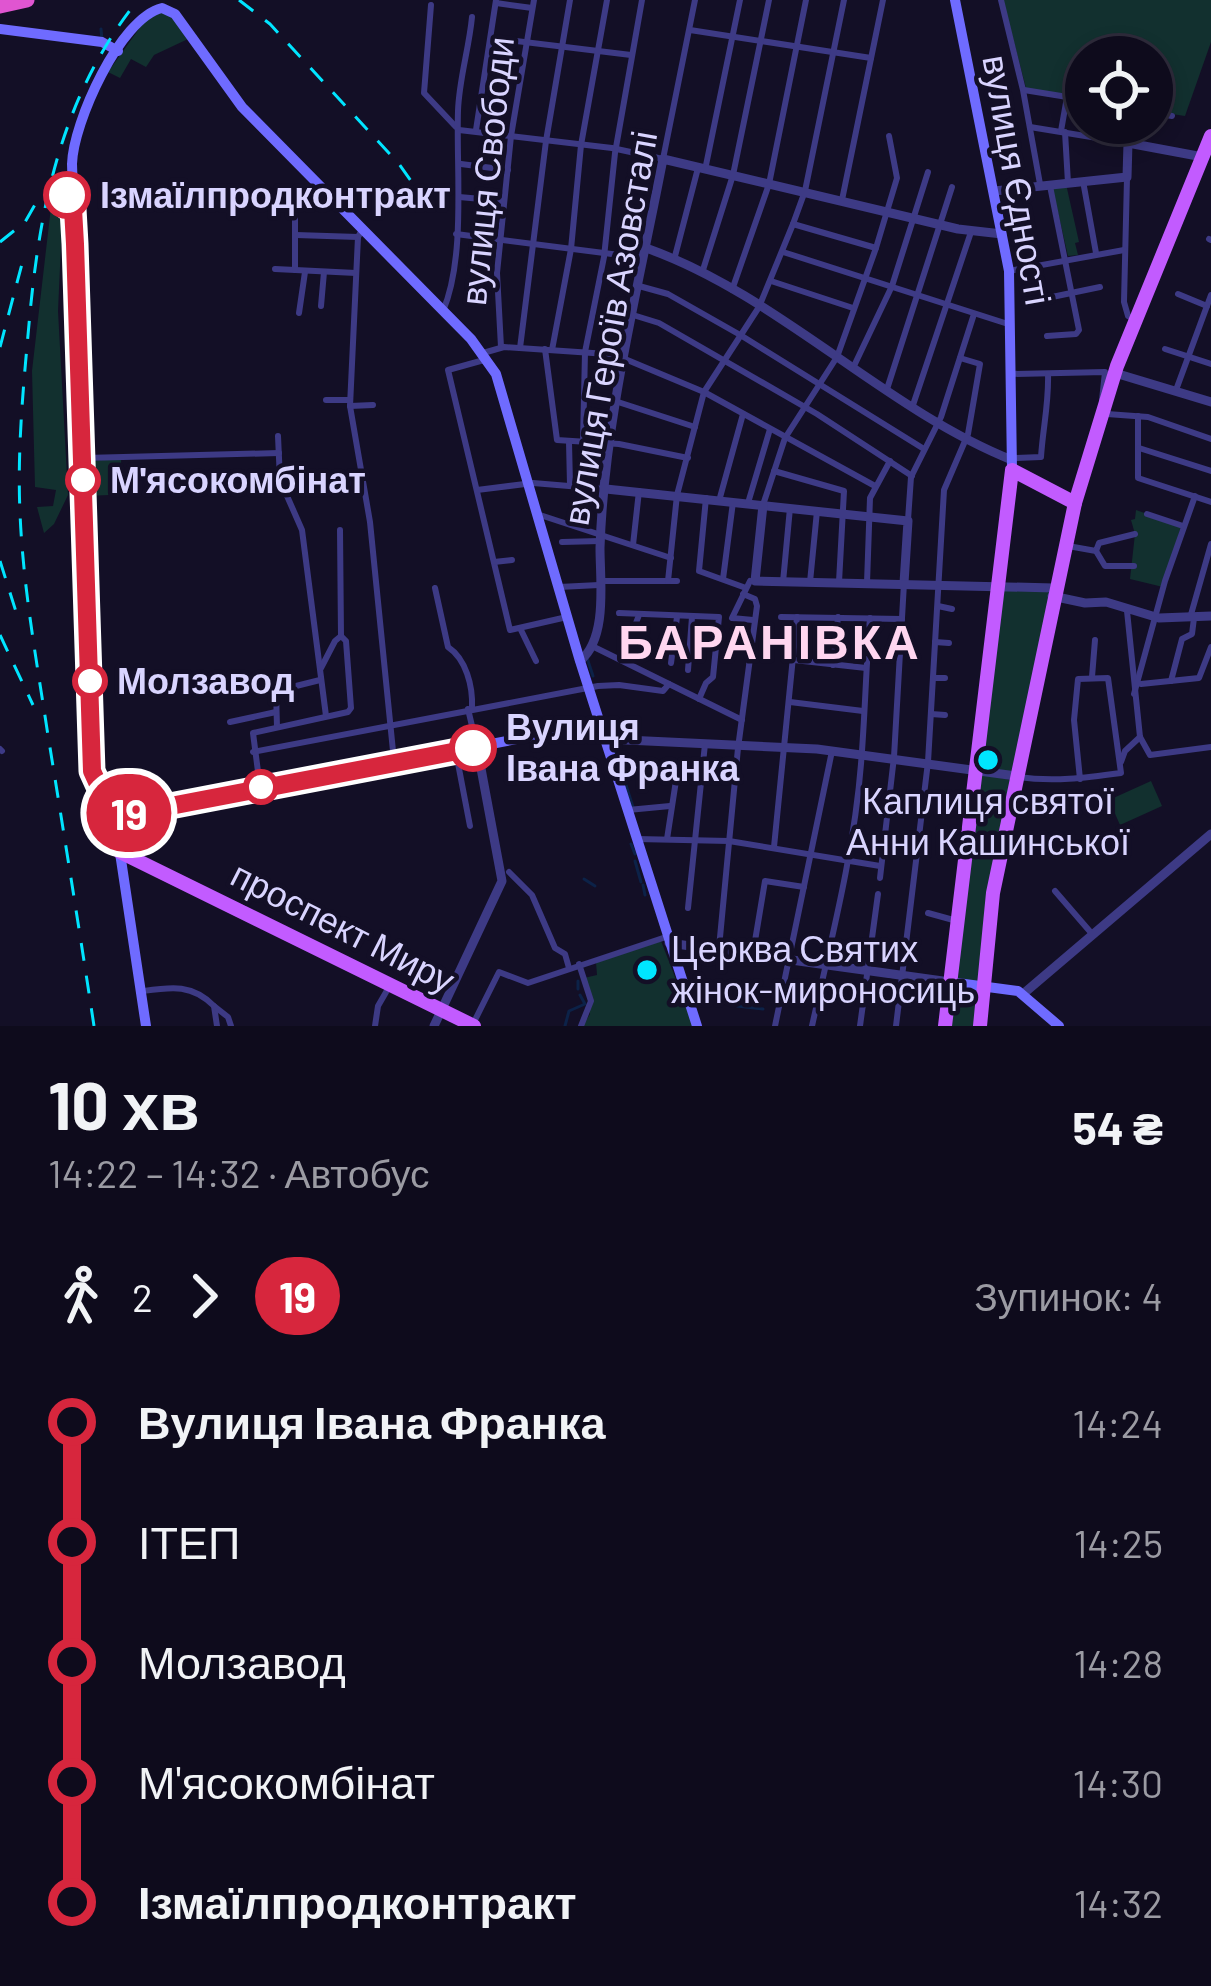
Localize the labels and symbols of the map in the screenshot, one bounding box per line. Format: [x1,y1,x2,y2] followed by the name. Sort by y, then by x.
[450,34,522,307] street label: вулиця Свободи
[974,51,1062,308] street label: вулиця Єдності
[553,127,665,528] street label: вулиця Героїв Азовсталі
[100,172,451,216] place label: Ізмаїлпродконтракт
[45,173,89,217] marker: Ізмаїлпродконтракт
[110,457,366,500] place label: М'ясокомбінат
[67,464,99,496] marker: М'ясокомбінат
[618,611,922,669] district label: БАРАНІВКА
[117,658,295,702] place label: Молзавод
[74,665,106,697] marker: Молзавод
[506,704,740,789] place label: Вулиця Івана Франка
[451,726,495,770] marker: Вулиця Івана Франка
[975,747,1001,773] marker: Каплиця cвятої Анни Кашинської
[245,771,277,803] unlabelled marker
[75,774,183,852] line badge: 19
[846,778,1130,862] place label: Каплиця cвятої Анни Кашинської
[224,851,462,1001] street label: проспект Миру
[671,926,975,1011] place label: Церква Святих жінок-мироносиць
[634,957,660,983] marker: Церква Святих жінок-мироносиць

